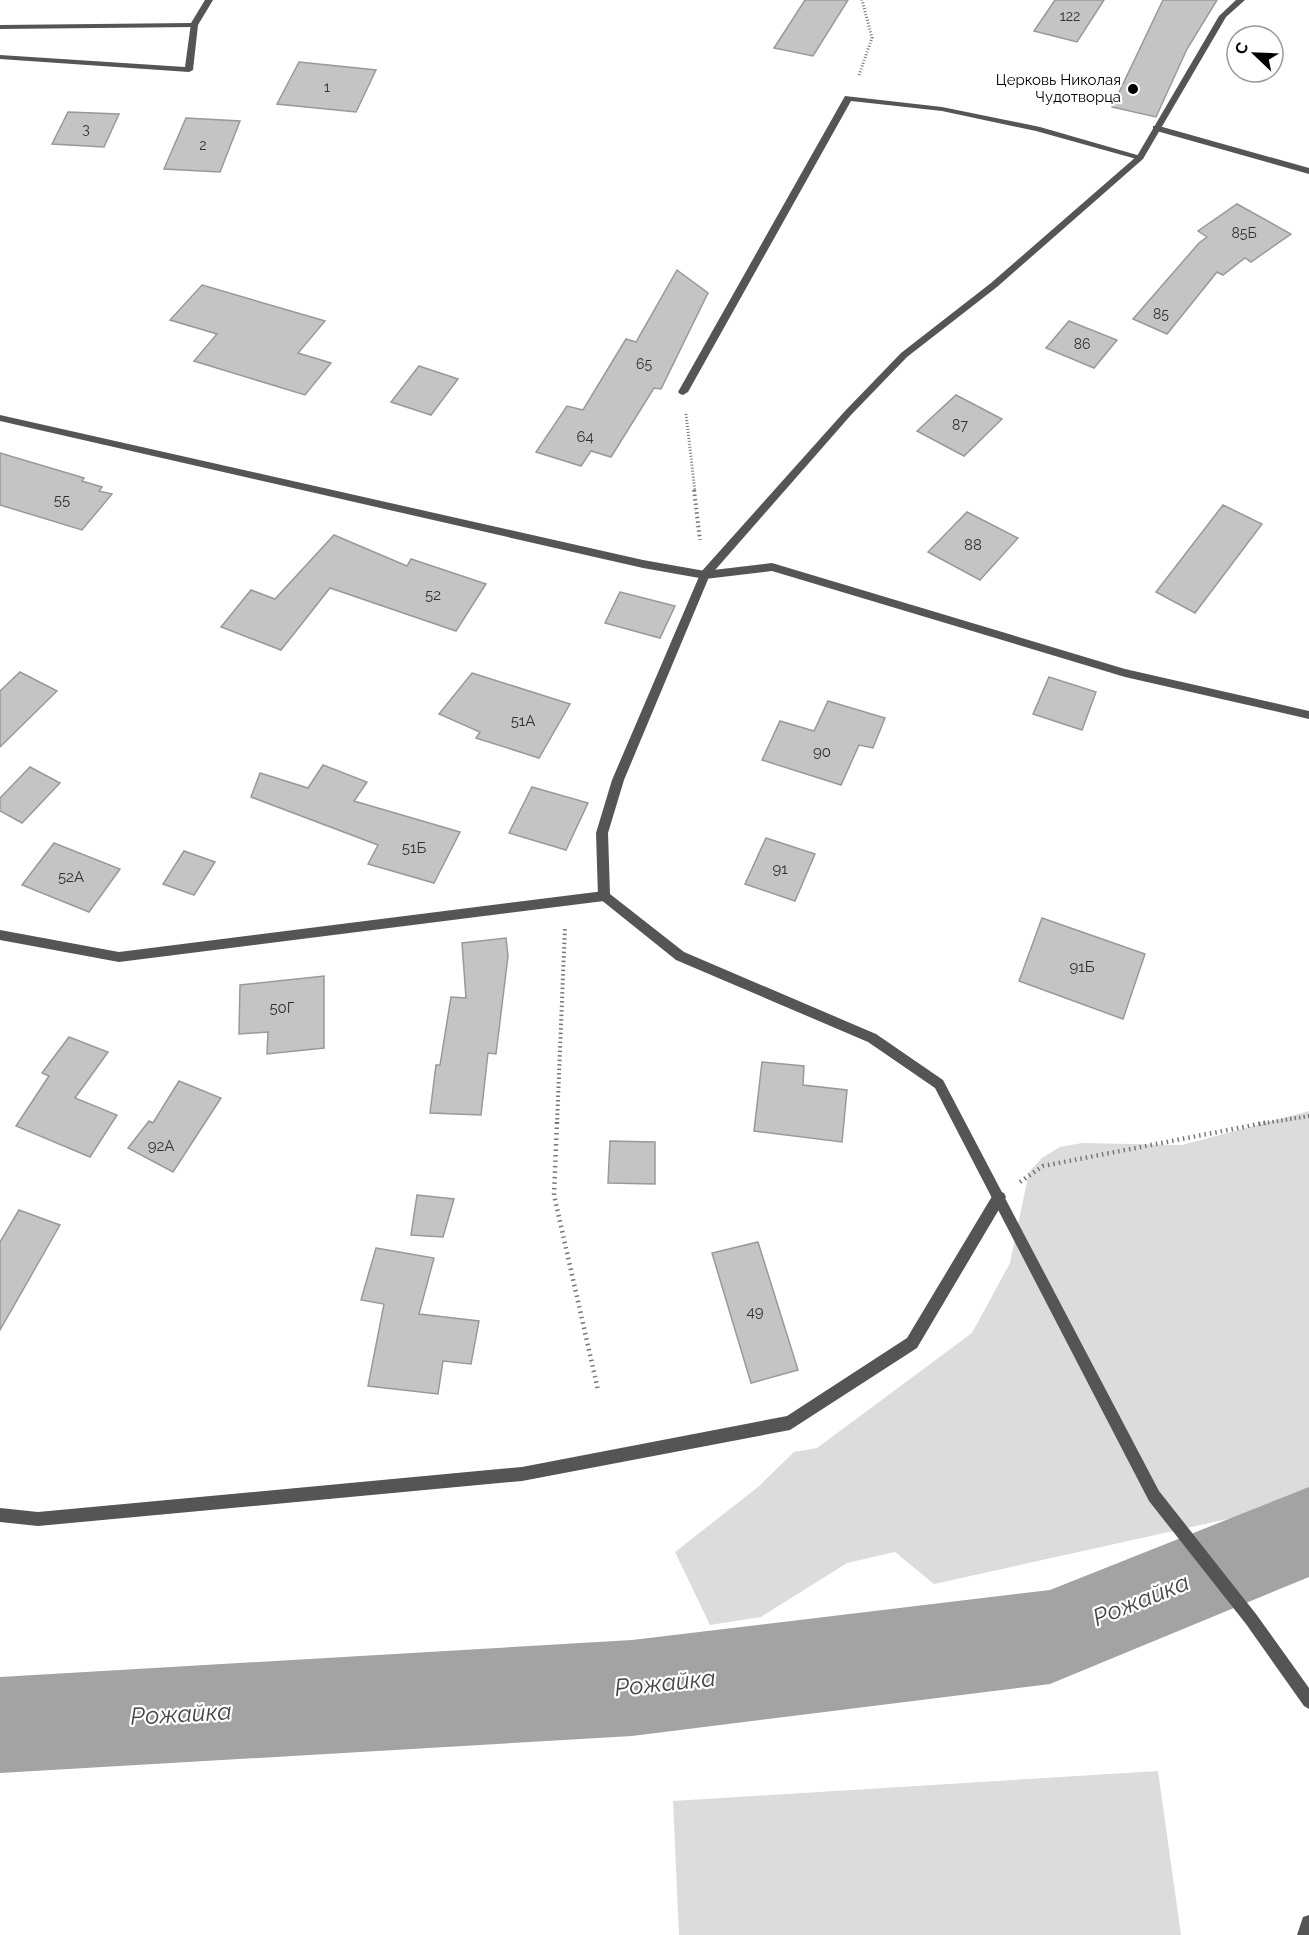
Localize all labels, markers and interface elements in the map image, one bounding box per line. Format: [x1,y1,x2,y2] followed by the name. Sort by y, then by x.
[1060,8,1080,24] house number: 122
[1225,24,1285,84] north arrow
[1231,40,1253,57] text: С
[996,71,1121,106] place label: Церковь Николая Чудотворца
[324,79,330,95] house number: 1
[1126,82,1140,96] marker: Церковь Николая Чудотворца
[82,121,90,137] house number: 3
[199,137,207,153] house number: 2
[1231,225,1257,241] house number: 85Б
[1153,306,1169,322] house number: 85
[1074,336,1090,352] house number: 86
[636,356,652,372] house number: 65
[952,417,968,433] house number: 87
[576,428,594,446] house number: 64
[54,491,70,509] house number: 55
[964,536,982,554] house number: 88
[425,586,441,604] house number: 52
[511,712,535,730] house number: 51А
[813,743,831,761] house number: 90
[402,839,426,857] house number: 51Б
[772,860,788,878] house number: 91
[58,868,84,886] house number: 52А
[1070,958,1095,976] house number: 91Б
[269,999,295,1017] house number: 50Г
[148,1137,174,1155] house number: 92А
[747,1303,764,1321] house number: 49
[1088,1567,1193,1632] water label: Рожайка
[613,1663,717,1702] water label: Рожайка
[130,1696,232,1731] water label: Рожайка

